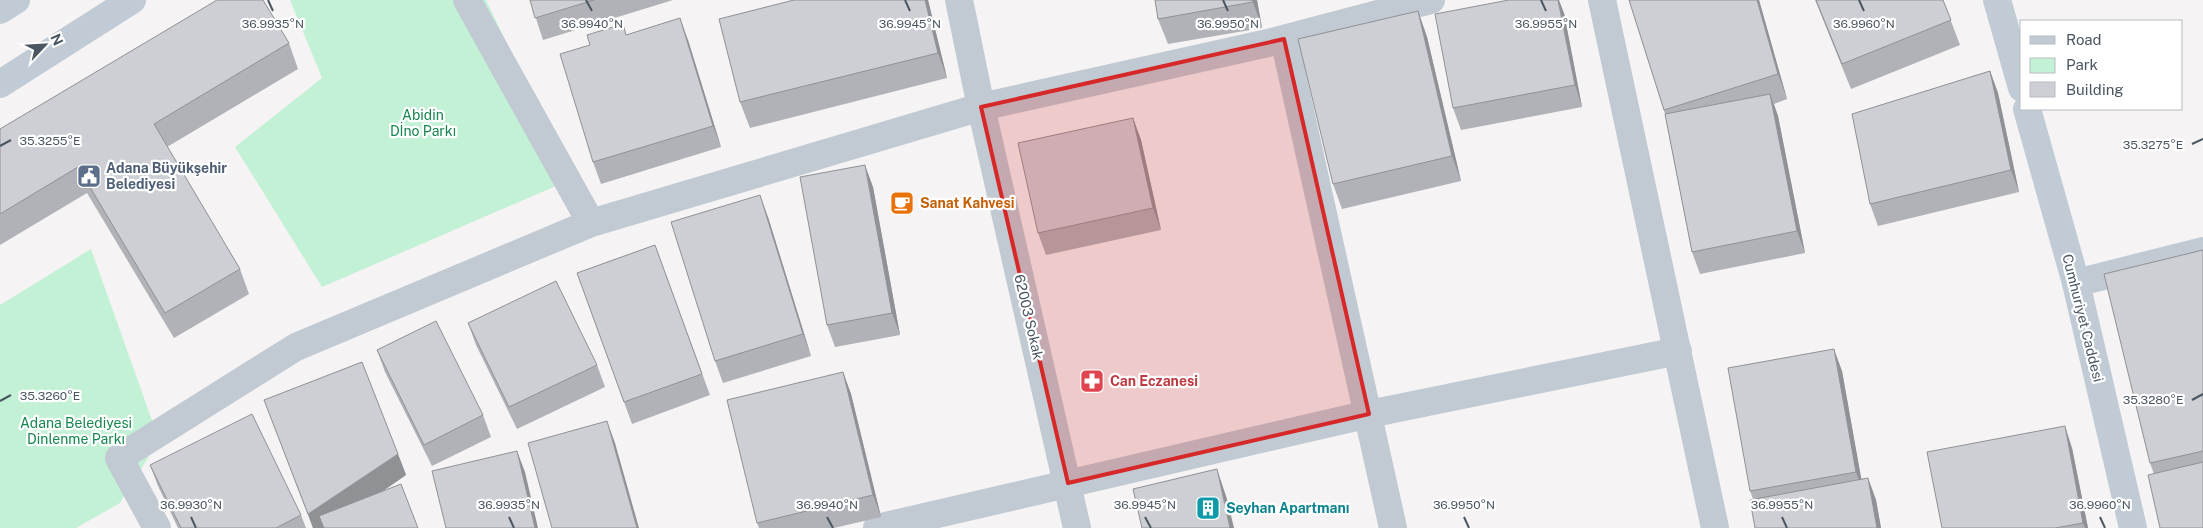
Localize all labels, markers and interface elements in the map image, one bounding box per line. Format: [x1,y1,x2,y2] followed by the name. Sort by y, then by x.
[242,17,304,31] text: 36.9935°N
[561,17,623,31] text: 36.9940°N
[879,17,941,31] text: 36.9945°N
[1197,17,1259,31] text: 36.9950°N
[1515,17,1577,31] text: 36.9955°N
[1833,17,1895,31] text: 36.9960°N
[20,20,70,70] north arrow
[2020,20,2183,110] legend
[47,31,66,48] text: N
[2066,31,2102,48] text: Road
[2066,56,2098,73] text: Park
[2066,81,2124,98] text: Building
[390,107,456,139] park label: Abidin Dİno Parkı
[19,134,81,148] text: 35.3255°E
[2123,138,2183,152] text: 35.3275°E
[106,160,227,192] place label: Adana Büyükşehir Belediyesi
[76,163,102,189] public building icon: Adana Büyükşehir Belediyesi
[889,190,915,216] cafe icon: Sanat Kahvesi
[920,195,1015,211] place label: Sanat Kahvesi
[2059,252,2107,384] street label: Cumhuriyet Caddesi
[1011,273,1047,361] street label: 62003 Sokak
[1079,368,1105,394] pharmacy icon: Can Eczanesi
[1110,373,1198,389] place label: Can Eczanesi
[20,389,80,403] text: 35.3260°E
[2123,393,2183,407] text: 35.3280°E
[20,415,132,447] park label: Adana Belediyesi Dinlenme Parkı
[1195,495,1221,521] building icon: Seyhan Apartmanı
[160,498,222,512] text: 36.9930°N
[478,498,540,512] text: 36.9935°N
[796,498,858,512] text: 36.9940°N
[1114,498,1176,512] text: 36.9945°N
[1433,498,1495,512] text: 36.9950°N
[1751,498,1813,512] text: 36.9955°N
[2069,498,2131,512] text: 36.9960°N
[1226,500,1350,516] place label: Seyhan Apartmanı

